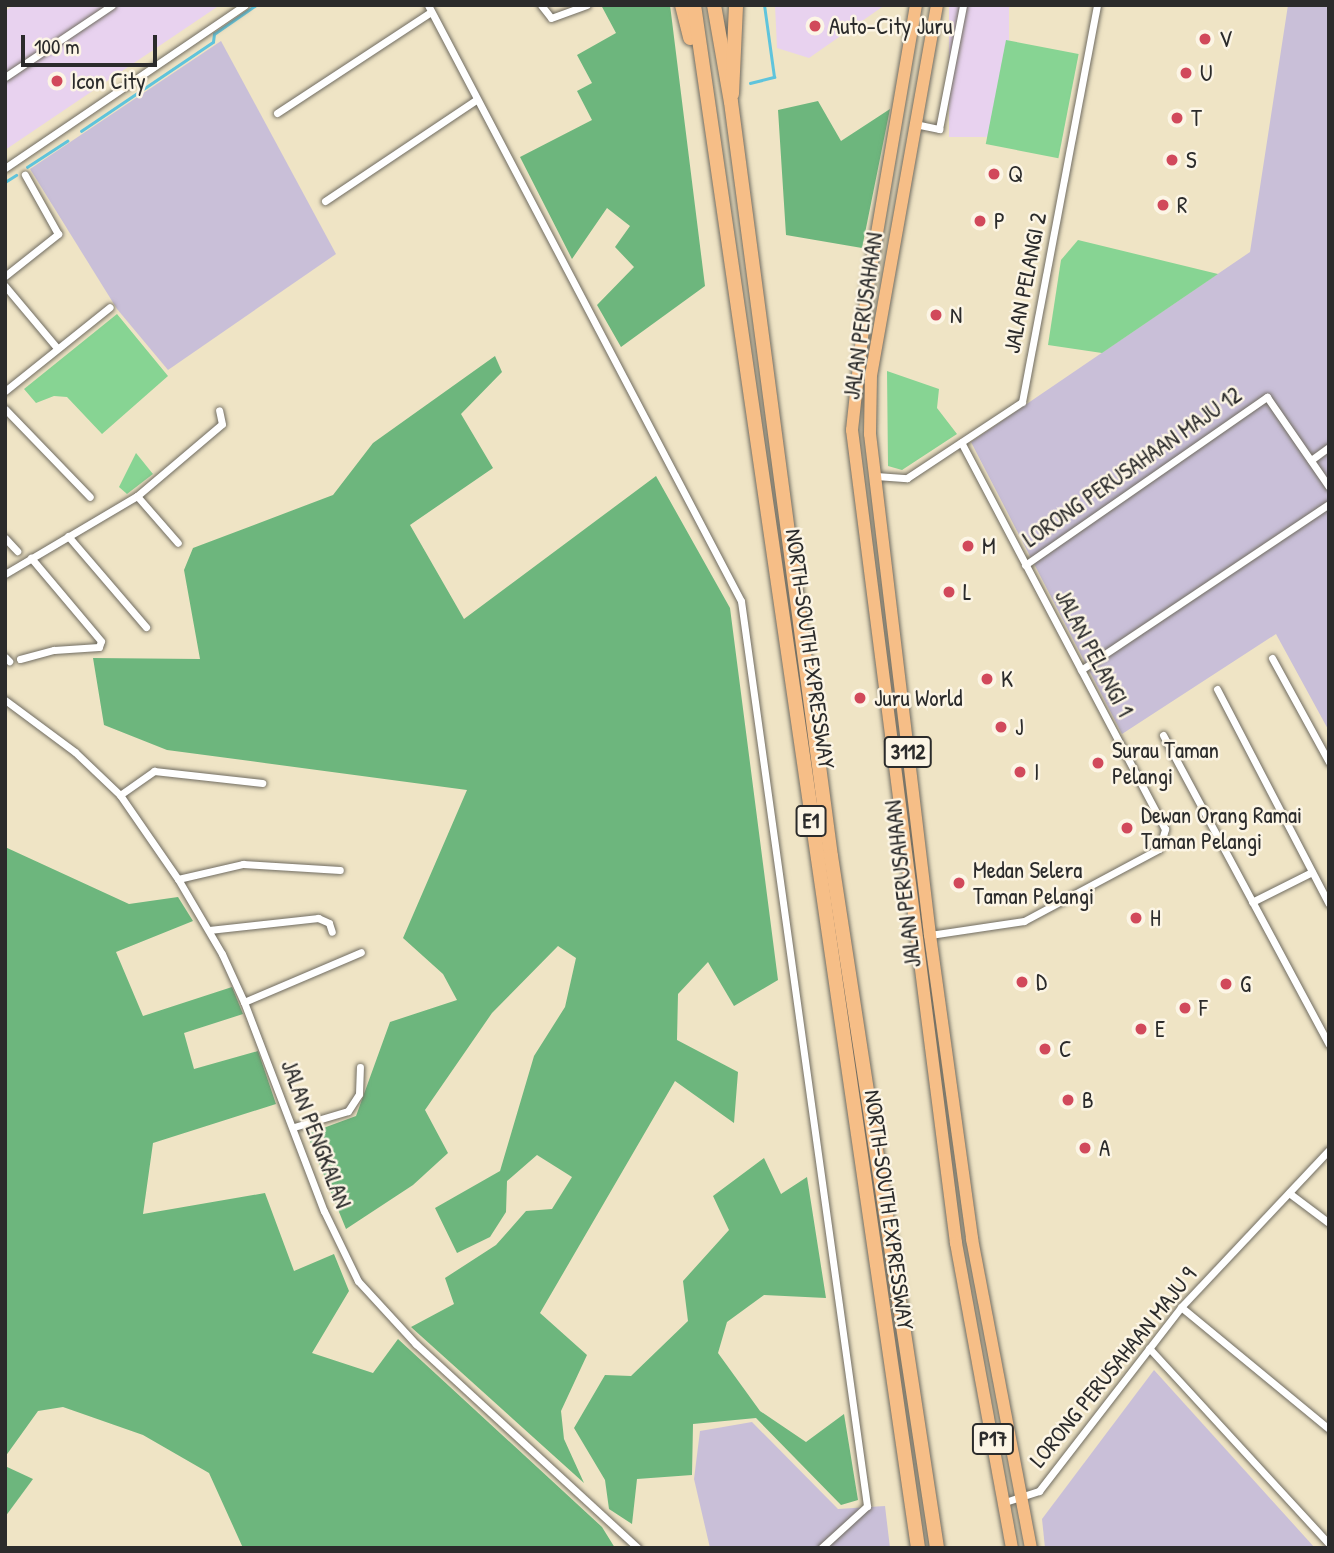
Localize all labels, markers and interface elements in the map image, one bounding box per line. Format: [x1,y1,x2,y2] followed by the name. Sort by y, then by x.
[829,12,952,40] place label: Auto-City Juru
[807,18,823,34] marker: Auto-City Juru
[24,21,161,65] scale bar
[1219,25,1232,53] place label: V
[1197,31,1213,47] marker: V
[34,32,80,61] text: 100 m
[1200,59,1213,87] place label: U
[1178,65,1194,81] marker: U
[71,67,146,95] place label: Icon City
[49,73,65,89] marker: Icon City
[1191,104,1202,132] place label: T
[1169,110,1185,126] marker: T
[1186,146,1197,174] place label: S
[1164,152,1180,168] marker: S
[1008,160,1023,188] place label: Q
[986,166,1002,182] marker: Q
[1177,191,1187,219] place label: R
[1155,197,1171,213] marker: R
[994,207,1005,235] place label: P
[998,210,1052,356] street label: JALAN PELANGI 2
[972,213,988,229] marker: P
[838,231,888,401] street label: JALAN PERUSAHAAN
[950,301,962,329] place label: N
[928,307,944,323] marker: N
[1017,381,1247,553] street label: LORONG PERUSAHAAN MAJU 12
[780,527,840,771] street label: NORTH–SOUTH EXPRESSWAY
[982,532,996,560] place label: M
[960,538,976,554] marker: M
[963,578,972,606] place label: L
[941,584,957,600] marker: L
[1049,585,1139,721] street label: JALAN PELANGI 1
[1001,665,1013,693] place label: K
[979,671,995,687] marker: K
[874,684,962,712] place label: Juru World
[852,690,868,706] marker: Juru World
[1015,713,1024,741] place label: J
[993,719,1009,735] marker: J
[884,734,932,770] road number: 3112
[1112,736,1219,790] place label: Surau Taman Pelangi
[1090,755,1106,771] marker: Surau Taman Pelangi
[1034,758,1039,786] place label: I
[1012,764,1028,780] marker: I
[879,799,927,969] street label: JALAN PERUSAHAAN
[1141,801,1302,855] place label: Dewan Orang Ramai Taman Pelangi
[795,804,827,838] road number: E1
[1119,820,1135,836] marker: Dewan Orang Ramai Taman Pelangi
[973,856,1094,910] place label: Medan Selera Taman Pelangi
[951,875,967,891] marker: Medan Selera Taman Pelangi
[1150,904,1161,932] place label: H
[1128,910,1144,926] marker: H
[1036,968,1047,996] place label: D
[1240,970,1251,998] place label: G
[1014,974,1030,990] marker: D
[1218,976,1234,992] marker: G
[1199,994,1208,1022] place label: F
[1177,1000,1193,1016] marker: F
[1155,1015,1165,1043] place label: E
[1133,1021,1149,1037] marker: E
[1059,1035,1072,1063] place label: C
[1037,1041,1053,1057] marker: C
[275,1056,357,1212] street label: JALAN PENGKALAN
[1082,1086,1094,1114] place label: B
[859,1088,919,1332] street label: NORTH–SOUTH EXPRESSWAY
[1060,1092,1076,1108] marker: B
[1099,1134,1110,1162] place label: A
[1077,1140,1093,1156] marker: A
[1024,1261,1202,1473] street label: LORONG PERUSAHAAN MAJU 9
[970,1422,1016,1456] road number: P17

